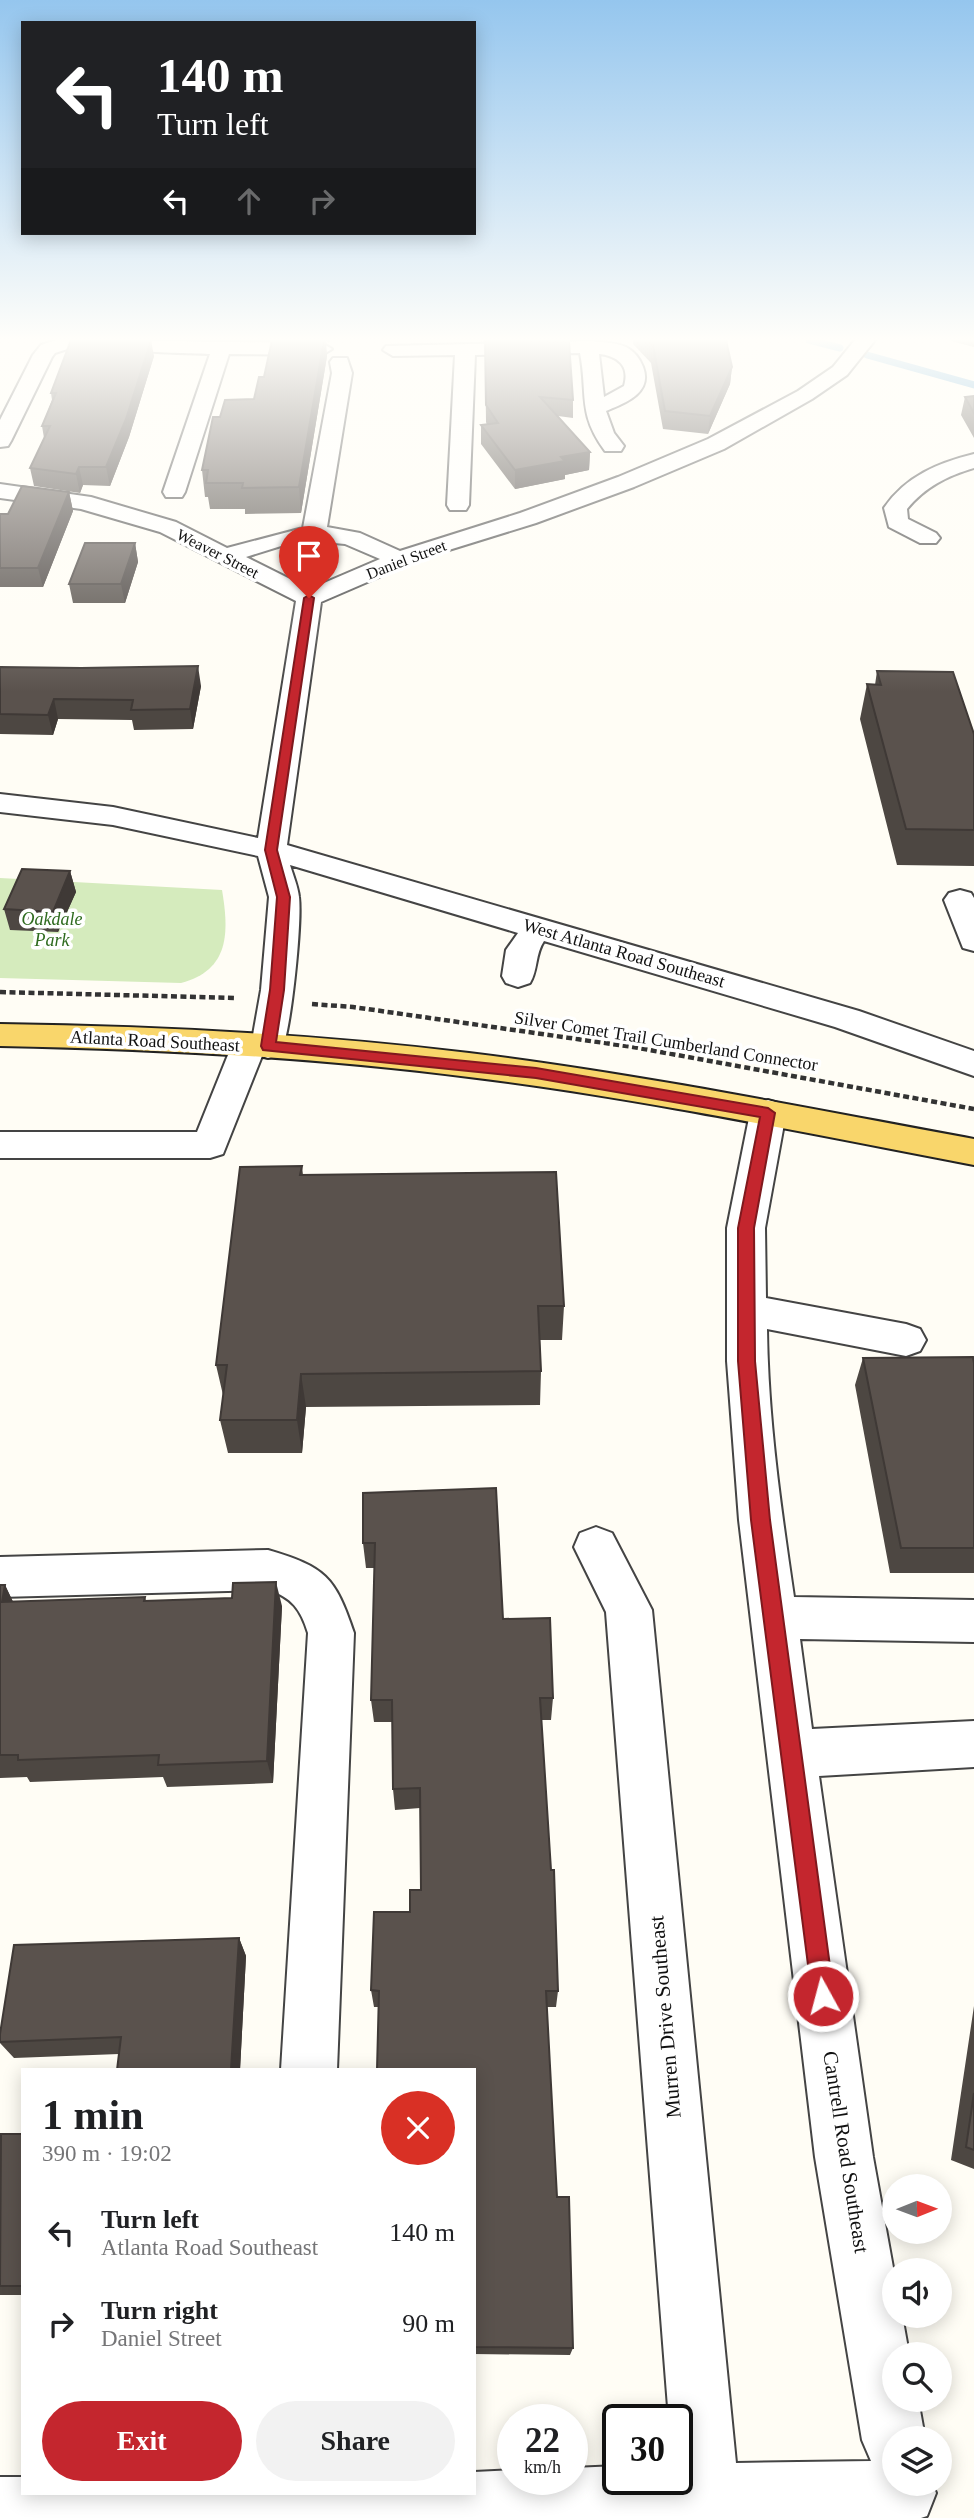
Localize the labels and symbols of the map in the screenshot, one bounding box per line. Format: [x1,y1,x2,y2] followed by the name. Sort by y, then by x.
[174,525,262,582] street label: Weaver Street
[279,526,339,598] pin
[364,536,449,582] street label: Daniel Street
[22,909,82,950] park label: Oakdale Park
[521,915,727,991] street label: West Atlanta Road Southeast
[513,1007,819,1075] street label: Silver Comet Trail Cumberland Connector
[70,1027,240,1055] street label: Atlanta Road Southeast
[644,1915,686,2119] street label: Murren Drive Southeast
[786,1959,860,2033] position arrow
[818,2049,874,2255] street label: Cantrell Road Southeast
[882,2174,952,2244] north arrow
[602,2404,693,2495] speed limit sign: 30

